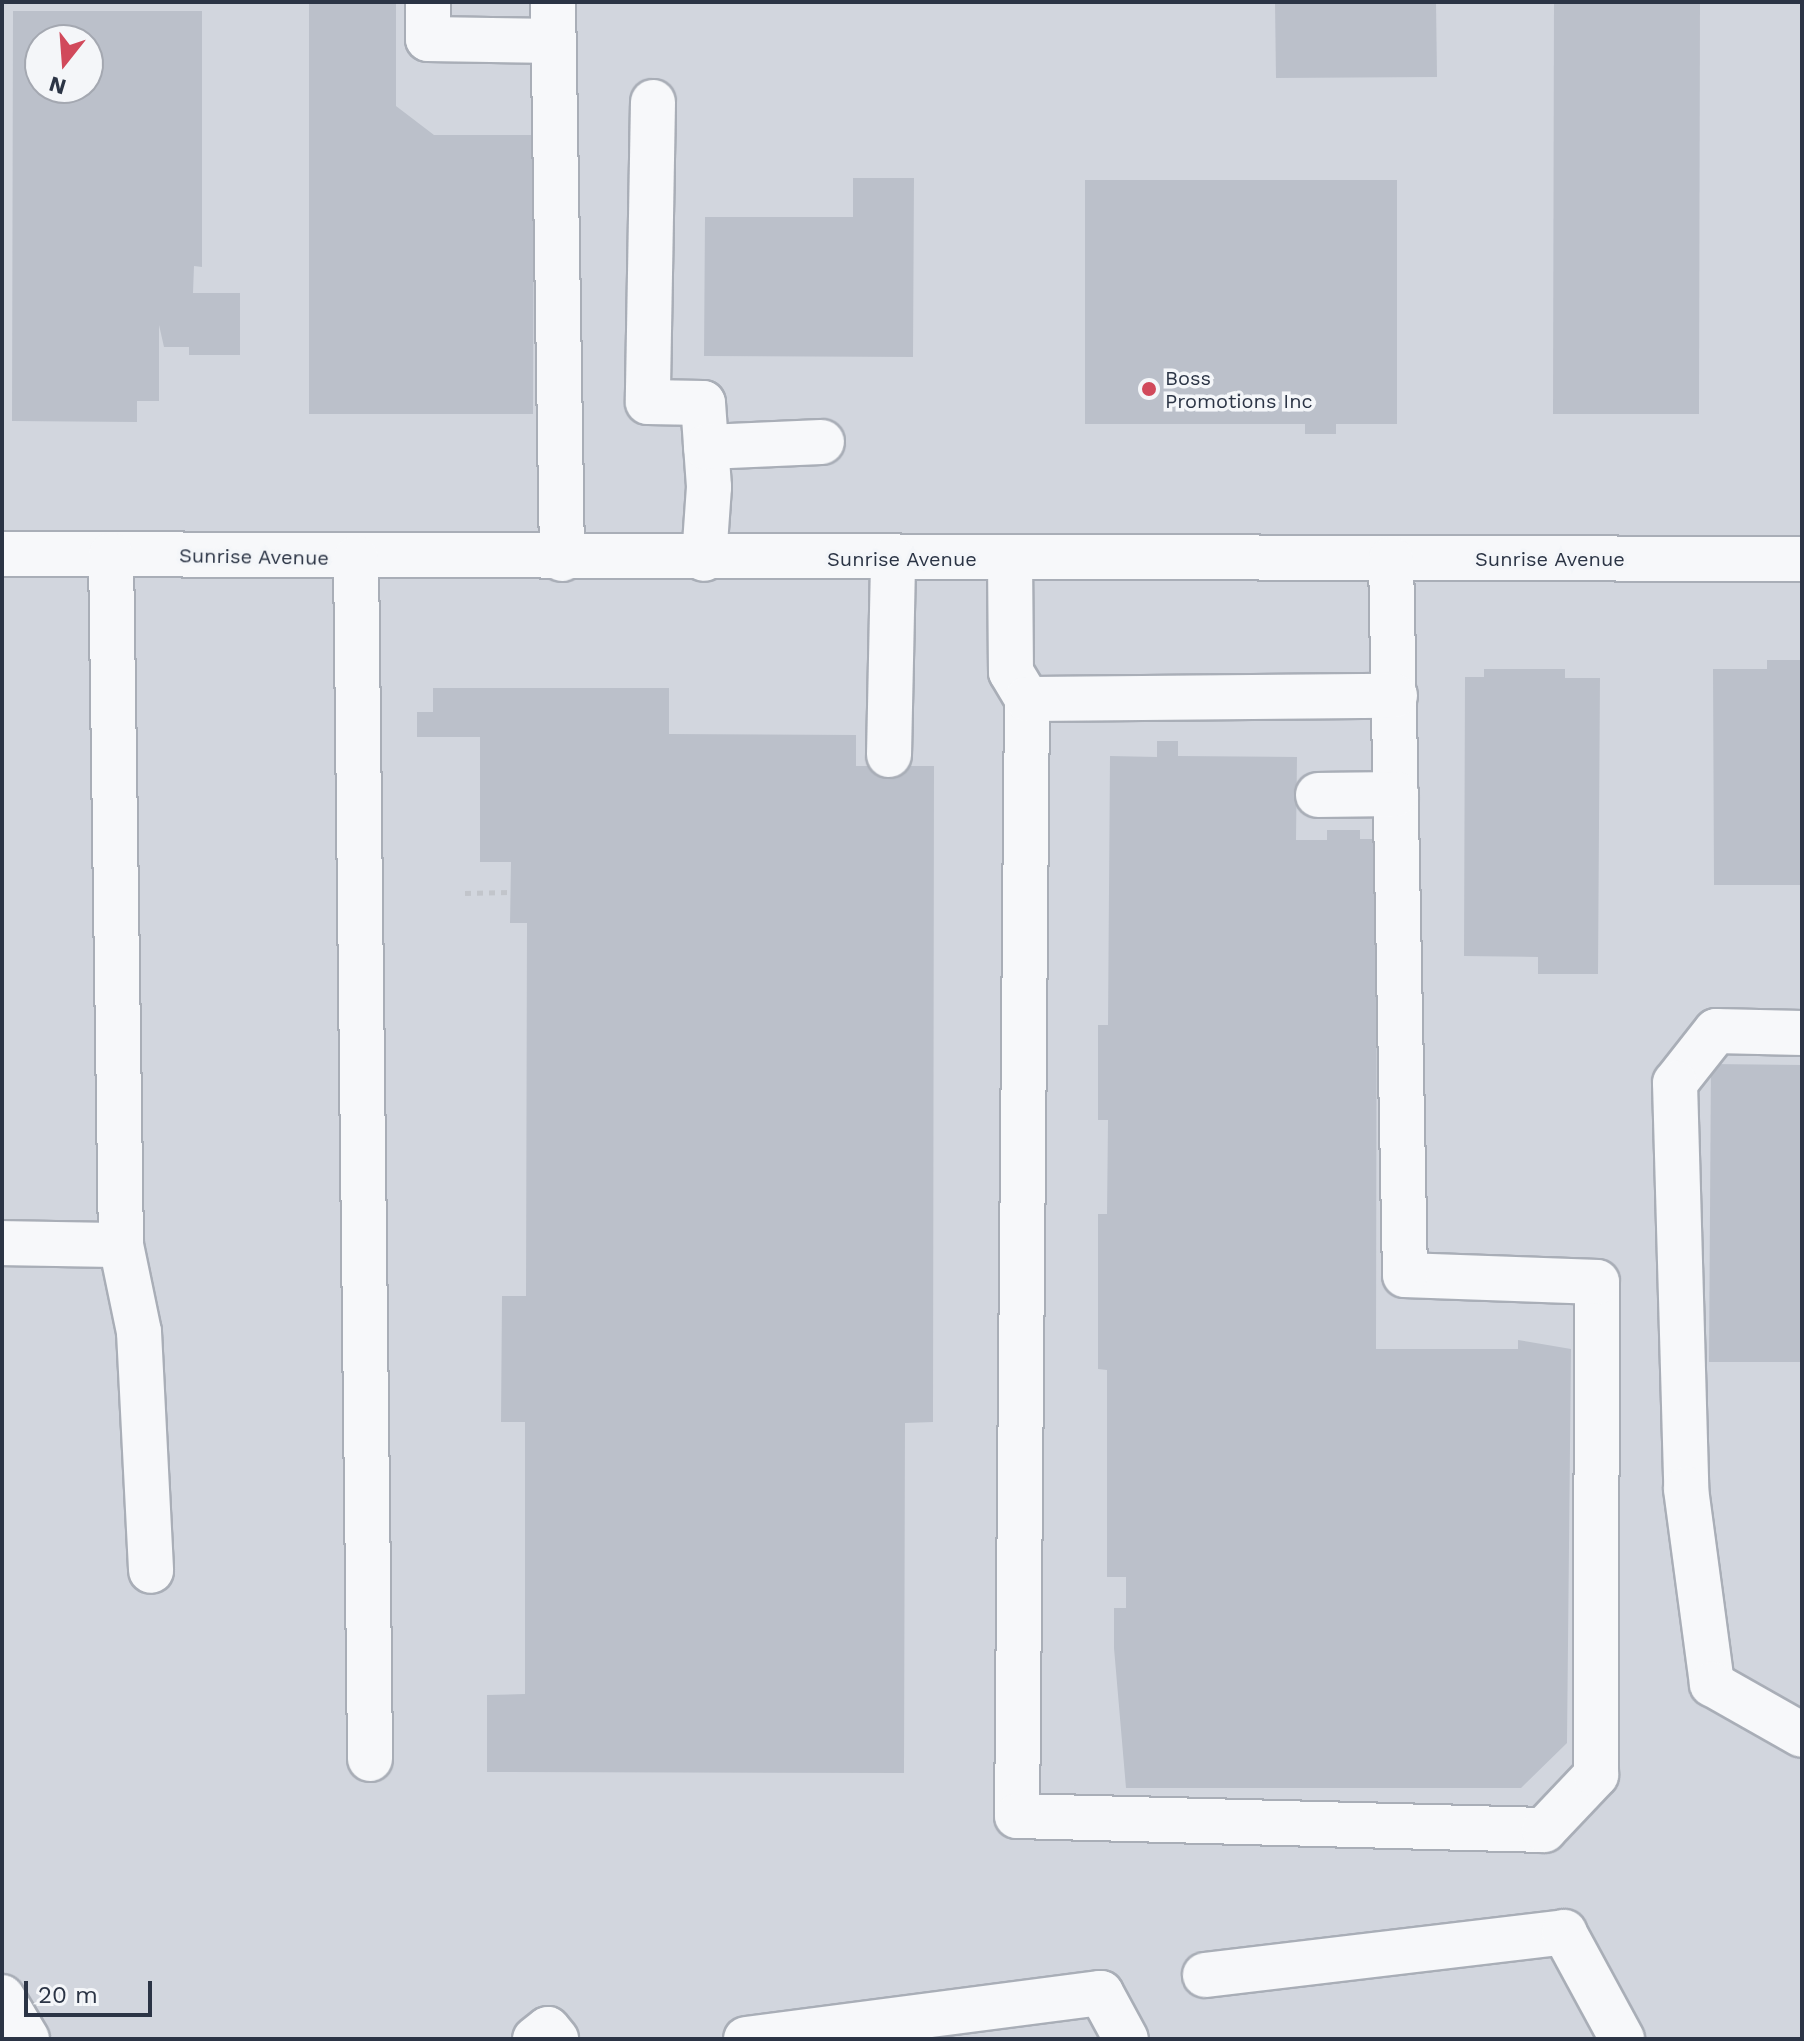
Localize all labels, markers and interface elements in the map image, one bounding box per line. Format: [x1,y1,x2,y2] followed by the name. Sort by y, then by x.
[24,24,104,104] north arrow
[46,71,69,100] text: N
[1165,366,1313,413] place label: Boss Promotions Inc
[1140,380,1158,398] marker: Boss Promotions Inc
[179,544,329,570] street label: Sunrise Avenue
[827,547,977,571] street label: Sunrise Avenue
[1475,547,1625,571] street label: Sunrise Avenue
[28,1965,156,2015] scale bar
[38,1981,98,2009] text: 20 m

